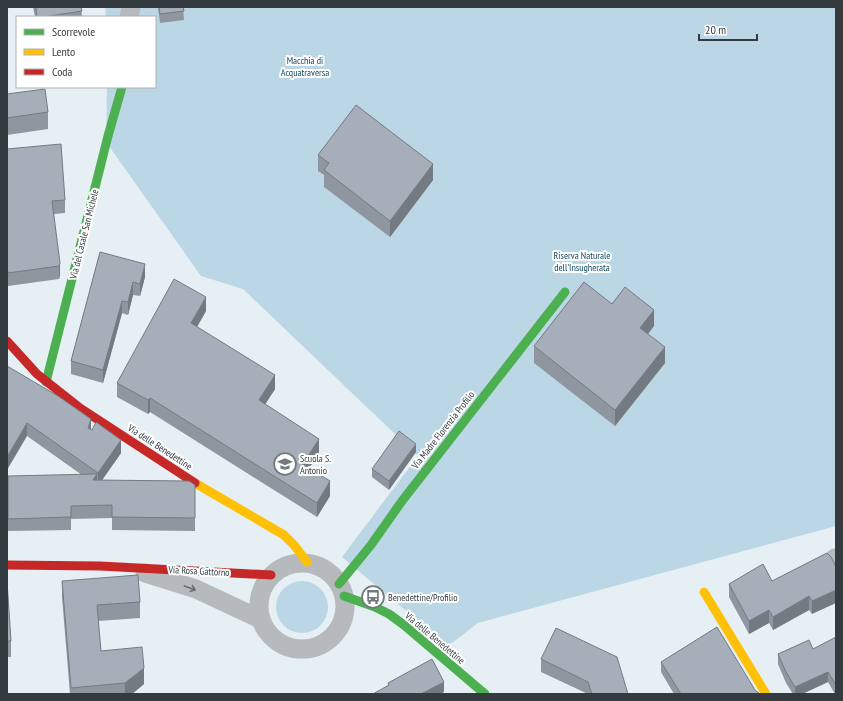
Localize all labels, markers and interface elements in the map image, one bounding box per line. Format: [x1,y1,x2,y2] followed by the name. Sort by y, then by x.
[16,16,156,88] legend
[699,16,757,42] scale bar
[705,22,726,37] text: 20 m
[52,24,95,39] text: Scorrevole
[52,44,75,59] text: Lento
[281,54,329,79] park label: Macchia di Acquatraversa
[52,64,73,79] text: Coda
[66,188,101,281] street label: Via del Casale San Michele
[554,249,610,274] park label: Riserva Naturale dell'Insugherata
[408,389,477,472] street label: Via Madre Florenzia Profilio
[124,421,195,473] street label: Via delle Benedettine
[272,451,298,477] school or university icon: Scuola S. Antonio
[300,452,331,477] place label: Scuola S. Antonio
[167,563,230,579] street label: Via Rosa Gattorno
[184,584,196,592] one-way arrow
[360,584,386,610] bus stop icon: Benedettine/Profilio
[388,591,457,604] place label: Benedettine/Profilio
[402,608,468,667] street label: Via delle Benedettine

